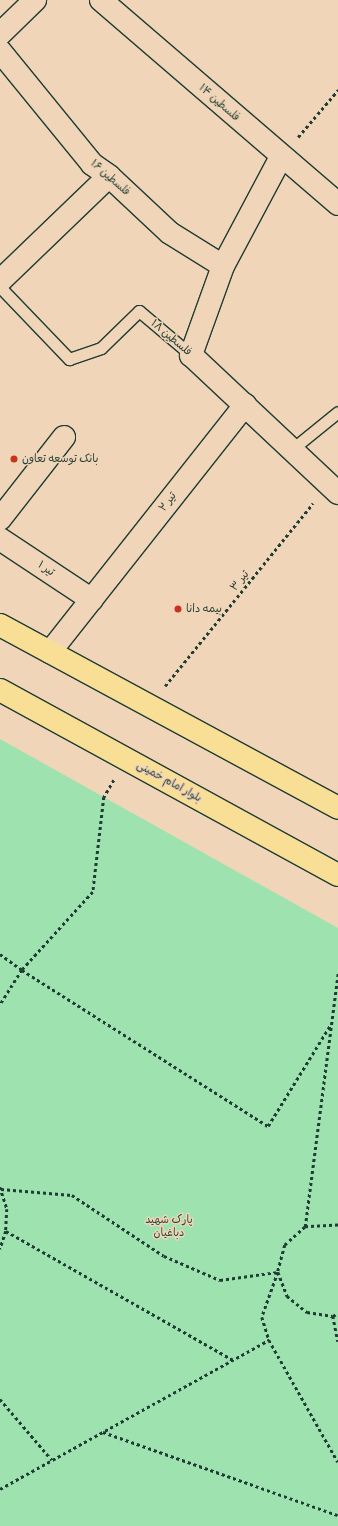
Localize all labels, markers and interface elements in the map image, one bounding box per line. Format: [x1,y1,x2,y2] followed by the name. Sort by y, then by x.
[196,82,242,124] street label: فلسطین ۱۴
[87,157,133,199] street label: فلسطین ۱۶
[148,317,194,359] street label: فلسطین ۱۸
[22,452,98,466] place label: بانک توسعه تعاون
[9,454,19,464] marker: بانک توسعه تعاون
[156,490,180,514] street label: تیر ۲
[35,559,57,579] street label: تیر ۱
[228,568,252,594] street label: تیر ۳
[186,602,222,616] place label: بیمه دانا
[173,604,183,614] marker: بیمه دانا
[134,759,204,805] street label: بلوار امام خمینی
[145,1214,193,1240] park label: پارک شهید دباغیان

